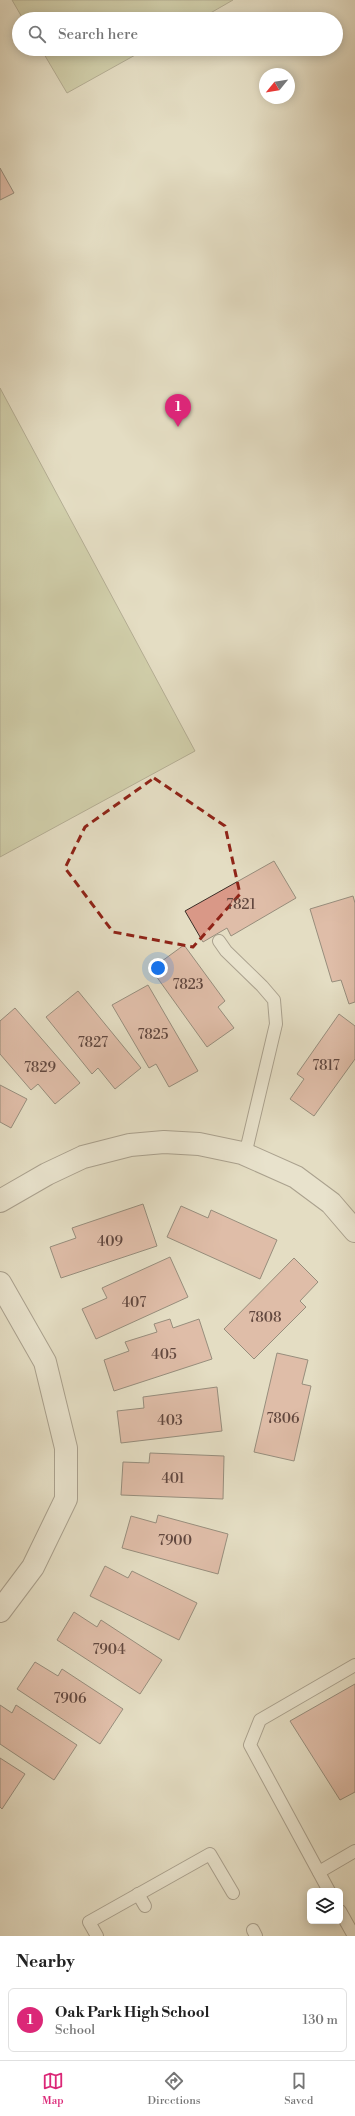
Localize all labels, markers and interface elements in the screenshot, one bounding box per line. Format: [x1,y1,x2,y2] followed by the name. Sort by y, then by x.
[12,12,343,56] search box
[26,23,48,45] icon: search
[58,25,138,44] text: Search here
[259,68,295,104] north arrow
[165,394,191,427] pin: 1
[226,896,256,914] house number: 7821
[148,958,168,978] your location
[172,976,204,994] house number: 7823
[137,1026,169,1044] house number: 7825
[78,1034,108,1052] house number: 7827
[312,1057,340,1075] house number: 7817
[24,1059,56,1077] house number: 7829
[97,1233,123,1251] house number: 409
[122,1294,146,1312] house number: 407
[248,1309,282,1327] house number: 7808
[151,1346,177,1364] house number: 405
[266,1410,300,1428] house number: 7806
[157,1412,183,1430] house number: 403
[161,1470,185,1488] house number: 401
[158,1532,192,1550] house number: 7900
[93,1641,125,1659] house number: 7904
[53,1690,87,1708] house number: 7906
[307,1888,343,1924] map controls
[307,1888,343,1924] button: layers
[16,1951,75,1973] text: Nearby
[55,2003,210,2022] text: Oak Park High School
[27,2012,33,2028] text: 1
[303,2012,338,2028] text: 130 m
[55,2022,95,2038] text: School
[42,2070,64,2108] tab: Map
[148,2070,201,2108] tab: Directions
[284,2070,313,2108] tab: Saved

